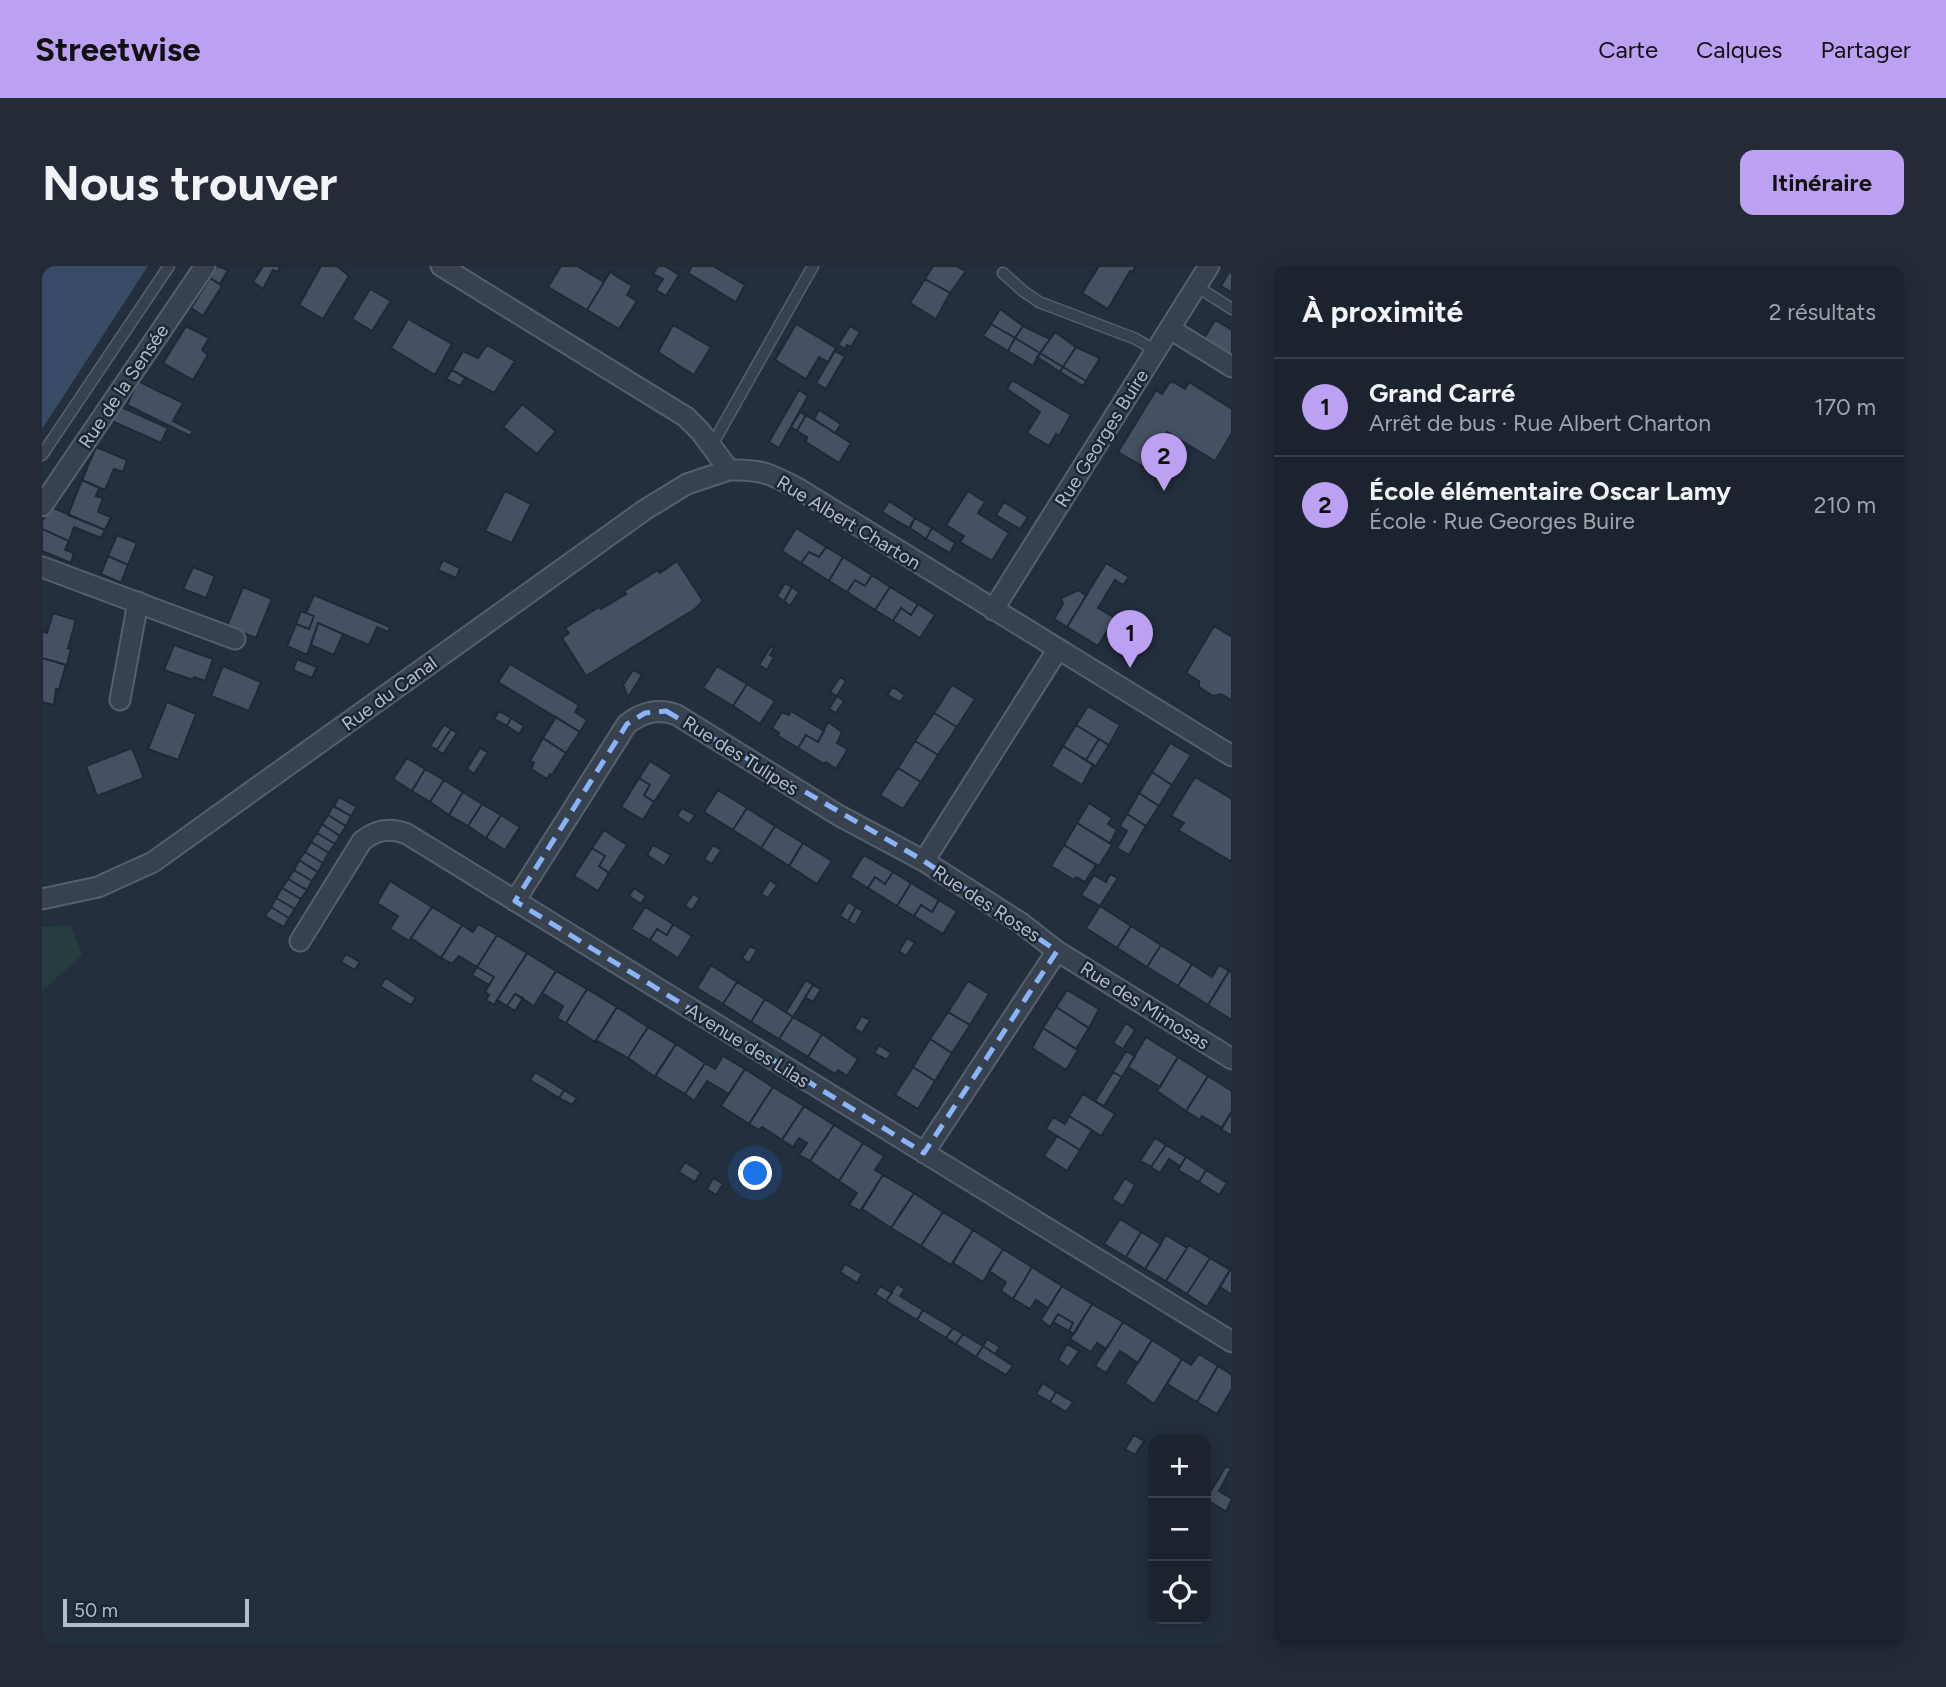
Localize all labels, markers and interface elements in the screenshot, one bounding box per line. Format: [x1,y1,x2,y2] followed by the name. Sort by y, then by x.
[35,30,201,69] text: Streetwise
[1598,35,1658,64] text: Carte
[1696,35,1782,64] text: Calques
[1820,35,1911,64] text: Partager
[1740,150,1904,215] button: Itinéraire
[42,153,337,212] text: Nous trouver
[1302,293,1463,330] text: À proximité
[1769,298,1876,326] text: 2 résultats
[73,320,173,453] street label: Rue de la Sensée
[1050,365,1153,511] street label: Rue Georges Buire
[1369,377,1515,409] text: Grand Carré
[1320,393,1330,421] text: 1
[1814,393,1876,421] text: 170 m
[1369,409,1711,437] text: Arrêt de bus · Rue Albert Charton
[1141,433,1187,491] pin: 2
[773,470,925,574] street label: Rue Albert Charton
[1369,475,1731,507] text: École élémentaire Oscar Lamy
[1318,491,1332,519] text: 2
[1814,491,1876,519] text: 210 m
[1369,507,1635,535] text: École · Rue Georges Buire
[1107,610,1153,668] pin: 1
[337,651,441,736] street label: Rue du Canal
[679,711,803,800] street label: Rue des Tulipes
[929,860,1045,947] street label: Rue des Roses
[1076,957,1214,1054] street label: Rue des Mimosas
[682,998,814,1093] street label: Avenue des Lilas
[738,1156,772,1190] your location
[1148,1435,1211,1624] map controls
[1148,1435,1211,1498] button: +
[1148,1498,1211,1561] button: −
[1148,1561,1211,1624] button: locate
[63,1596,248,1628] scale bar
[74,1599,118,1622] text: 50 m

